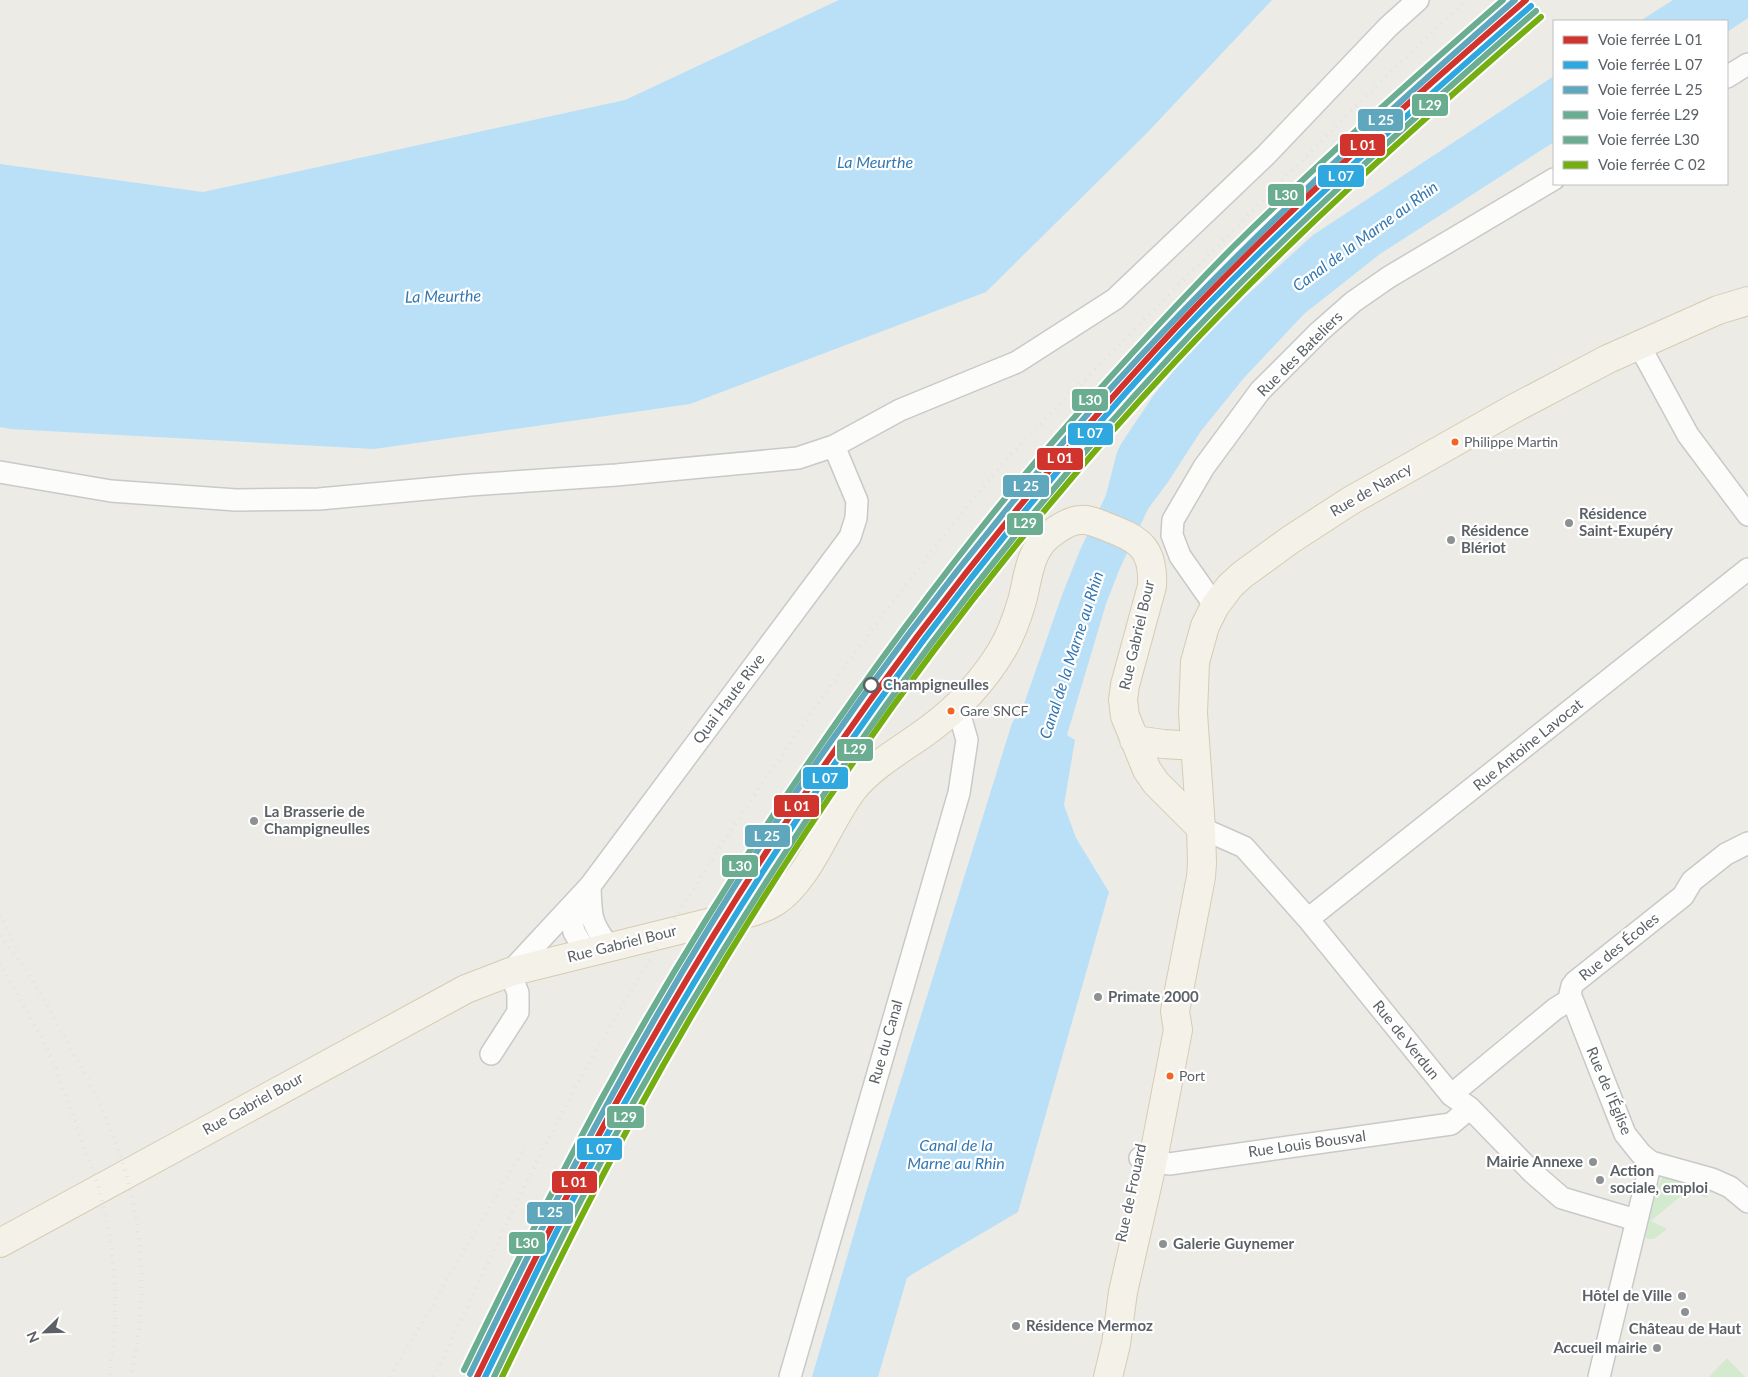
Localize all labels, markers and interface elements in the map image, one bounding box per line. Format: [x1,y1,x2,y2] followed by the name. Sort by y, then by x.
[1553,20,1728,185] legend
[1598,30,1703,48] text: Voie ferrée L 01
[1598,55,1703,73] text: Voie ferrée L 07
[1598,80,1703,98] text: Voie ferrée L 25
[1411,93,1449,117] line badge: L29
[1418,96,1442,113] text: L29
[1598,105,1699,123] text: Voie ferrée L29
[1357,108,1404,132] line badge: L 25
[1368,111,1394,128] text: L 25
[1598,130,1700,148] text: Voie ferrée L30
[1339,133,1386,157] line badge: L 01
[1350,136,1376,153] text: L 01
[837,152,913,171] water label: La Meurthe
[1598,155,1705,173] text: Voie ferrée C 02
[1317,164,1365,188] line badge: L 07
[1328,167,1354,184] text: L 07
[1288,177,1441,295] water label: Canal de la Marne au Rhin
[1267,183,1305,207] line badge: L30
[1274,186,1298,203] text: L30
[405,285,482,306] water label: La Meurthe
[1253,307,1346,400] street label: Rue des Bateliers
[1071,388,1109,412] line badge: L30
[1078,391,1102,408] text: L30
[1067,422,1114,446] line badge: L 07
[1077,424,1103,441] text: L 07
[1464,433,1558,450] place label: Philippe Martin
[1450,437,1460,447] marker: Philippe Martin
[1036,447,1084,471] line badge: L 01
[1047,449,1073,466] text: L 01
[1326,458,1415,520] street label: Rue de Nancy
[1002,474,1050,498] line badge: L 25
[1013,477,1039,494] text: L 25
[1579,504,1673,539] place label: Résidence Saint-Exupéry
[1006,512,1044,536] line badge: L29
[1013,514,1037,531] text: L29
[1563,517,1575,529] marker: Résidence Saint-Exupéry
[1461,521,1529,556] place label: Résidence Blériot
[1445,534,1457,546] marker: Résidence Blériot
[1034,569,1107,741] water label: Canal de la Marne au Rhin
[1115,578,1158,691] street label: Rue Gabriel Bour
[689,650,768,747] street label: Quai Haute Rive
[883,675,989,693] place label: Champigneulles
[863,677,879,693] marker: Champigneulles
[1469,694,1586,794] street label: Rue Antoine Lavocat
[960,702,1029,719] place label: Gare SNCF
[946,706,956,716] marker: Gare SNCF
[836,738,874,762] line badge: L29
[843,740,867,757] text: L29
[802,766,849,790] line badge: L 07
[812,769,838,786] text: L 07
[773,794,820,818] line badge: L 01
[784,797,810,814] text: L 01
[264,802,370,837] place label: La Brasserie de Champigneulles
[248,815,260,827] marker: La Brasserie de Champigneulles
[744,824,791,848] line badge: L 25
[754,827,780,844] text: L 25
[721,854,759,878] line badge: L30
[728,857,752,874] text: L30
[1575,908,1662,984] street label: Rue des Écoles
[565,921,679,965] street label: Rue Gabriel Bour
[1108,987,1199,1005] place label: Primate 2000
[1092,991,1104,1003] marker: Primate 2000
[1370,996,1444,1082] street label: Rue de Verdun
[864,998,906,1086] street label: Rue du Canal
[1583,1044,1637,1137] street label: Rue de l'Église
[1179,1067,1205,1084] place label: Port
[199,1068,306,1138] street label: Rue Gabriel Bour
[1165,1071,1175,1081] marker: Port
[606,1105,645,1129] line badge: L29
[613,1108,637,1125] text: L29
[1247,1126,1367,1160] street label: Rue Louis Bousval
[907,1135,1005,1172] water label: Canal de la Marne au Rhin
[576,1137,623,1161] line badge: L 07
[586,1140,612,1157] text: L 07
[1111,1142,1149,1244] street label: Rue de Frouard
[1486,1152,1583,1170] place label: Mairie Annexe
[1587,1156,1599,1168] marker: Mairie Annexe
[1609,1161,1708,1196] place label: Action sociale, emploi
[551,1170,598,1194] line badge: L 01
[561,1173,587,1190] text: L 01
[1594,1174,1606,1186] marker: Action sociale, emploi
[526,1201,574,1225] line badge: L 25
[537,1203,563,1220] text: L 25
[508,1231,546,1255] line badge: L30
[515,1234,539,1251] text: L30
[1173,1234,1294,1252] place label: Galerie Guynemer
[1157,1238,1169,1250] marker: Galerie Guynemer
[1582,1286,1672,1304] place label: Hôtel de Ville
[1676,1290,1688,1302] marker: Hôtel de Ville
[1679,1306,1691,1318] marker: Château de Haut
[20,1307,70,1357] north arrow
[1026,1316,1153,1334] place label: Résidence Mermoz
[1629,1319,1742,1337] place label: Château de Haut
[1010,1320,1022,1332] marker: Résidence Mermoz
[23,1329,43,1346] text: N
[1552,1338,1647,1356] place label: Accueil mairie
[1651,1342,1663,1354] marker: Accueil mairie

